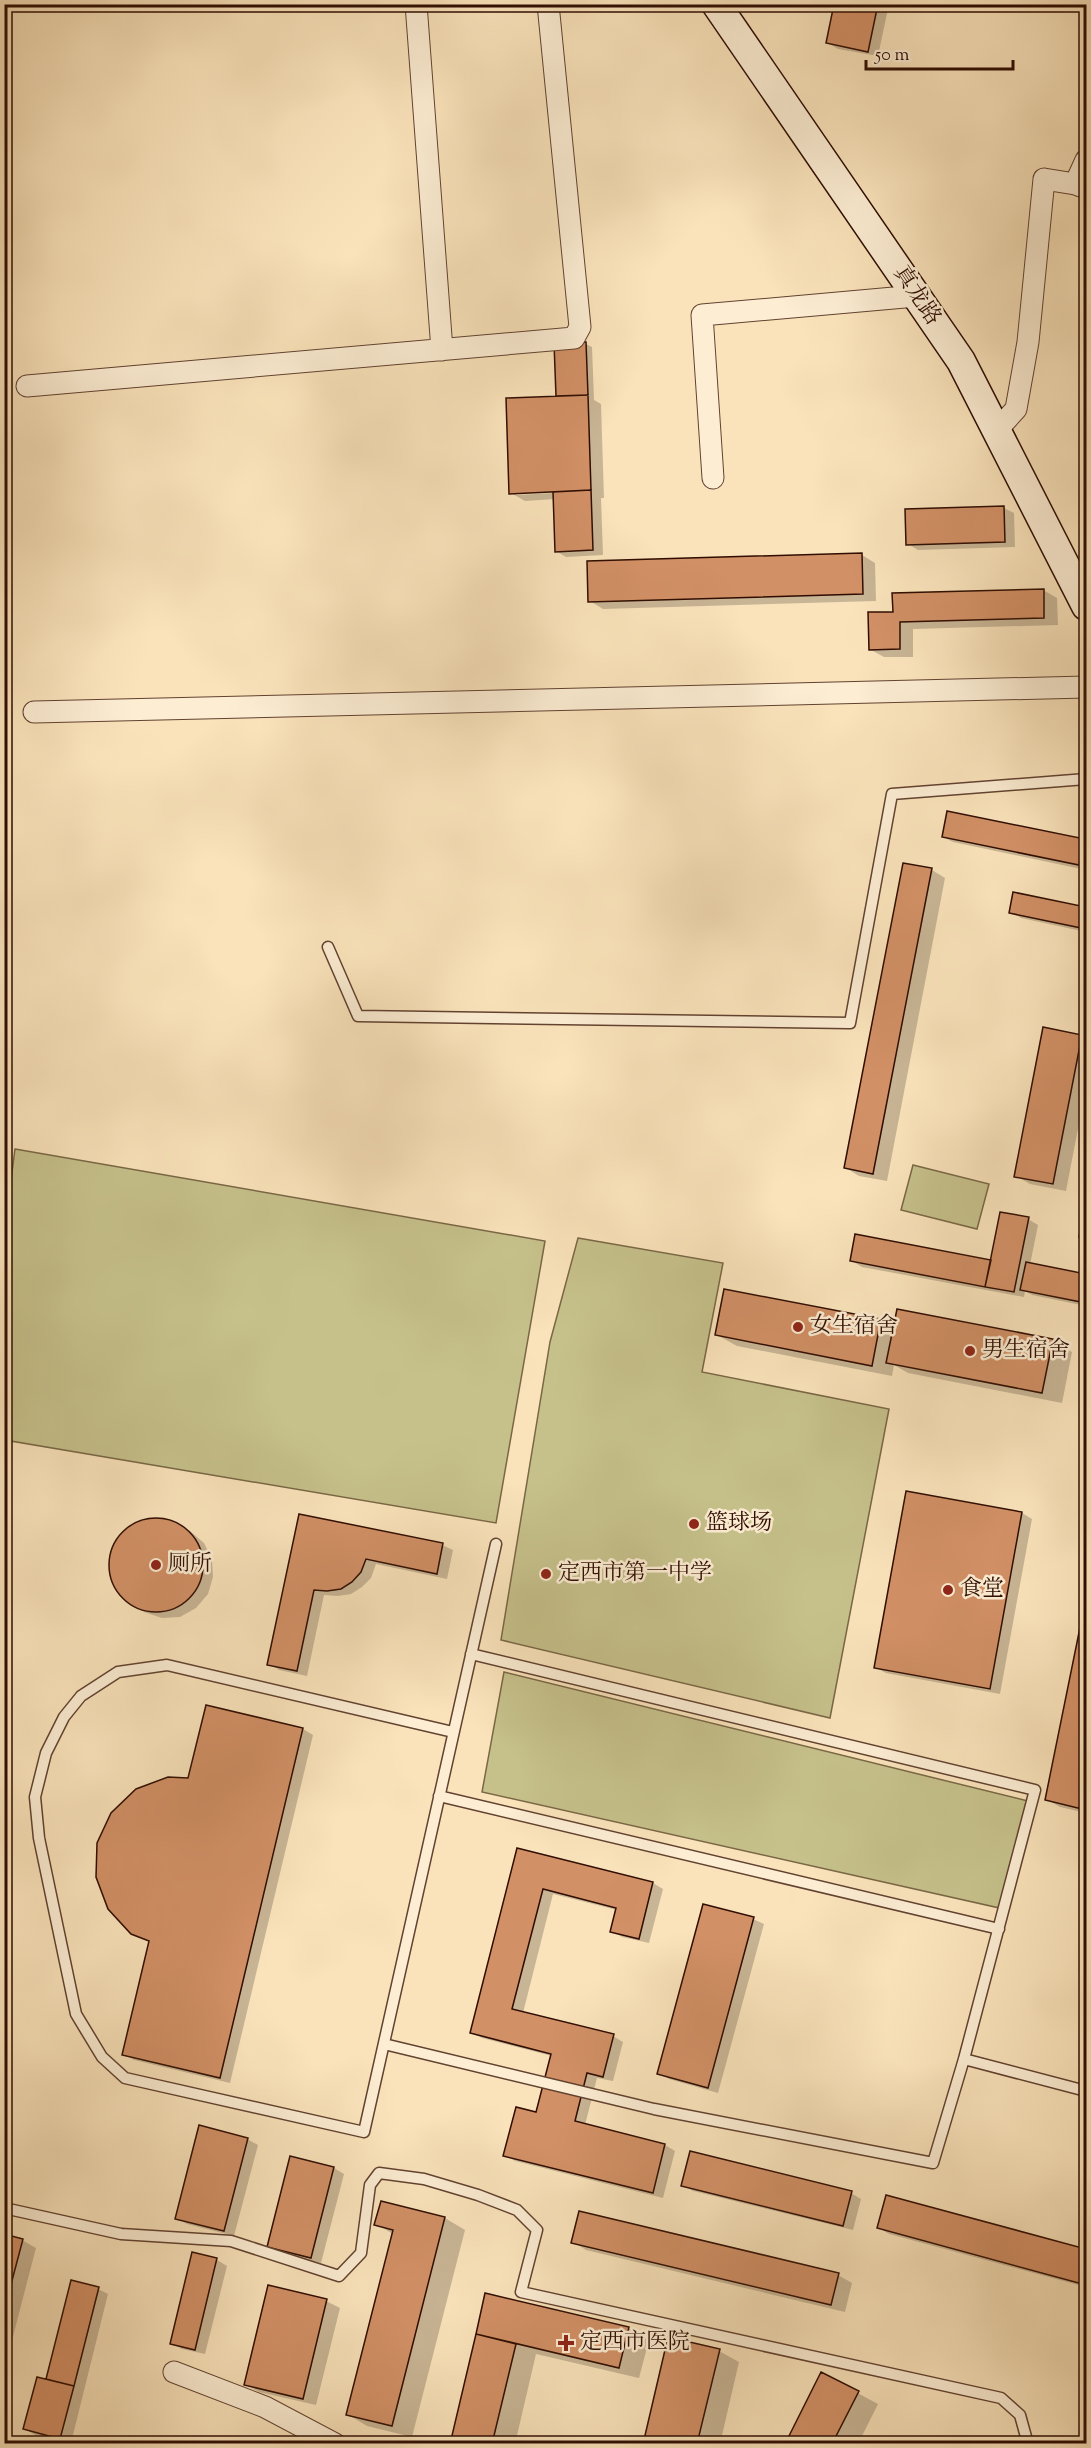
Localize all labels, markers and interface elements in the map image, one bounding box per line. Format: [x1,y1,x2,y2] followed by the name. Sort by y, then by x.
[866,33,1013,71] scale bar
[874,43,910,69] text: 50 m
[884,260,948,332] street label: 真龙路
[810,1311,898,1343] place label: 女生宿舍
[791,1320,805,1334] marker: 女生宿舍
[982,1335,1070,1367] place label: 男生宿舍
[963,1344,977,1358] marker: 男生宿舍
[706,1508,772,1540] place label: 篮球场
[687,1517,701,1531] marker: 篮球场
[168,1549,212,1581] place label: 厕所
[149,1558,163,1572] marker: 厕所
[558,1558,712,1590] place label: 定西市第一中学
[539,1567,553,1581] marker: 定西市第一中学
[960,1574,1004,1606] place label: 食堂
[941,1583,955,1597] marker: 食堂
[580,2327,690,2359] place label: 定西市医院
[557,2334,575,2352] marker: 定西市医院

